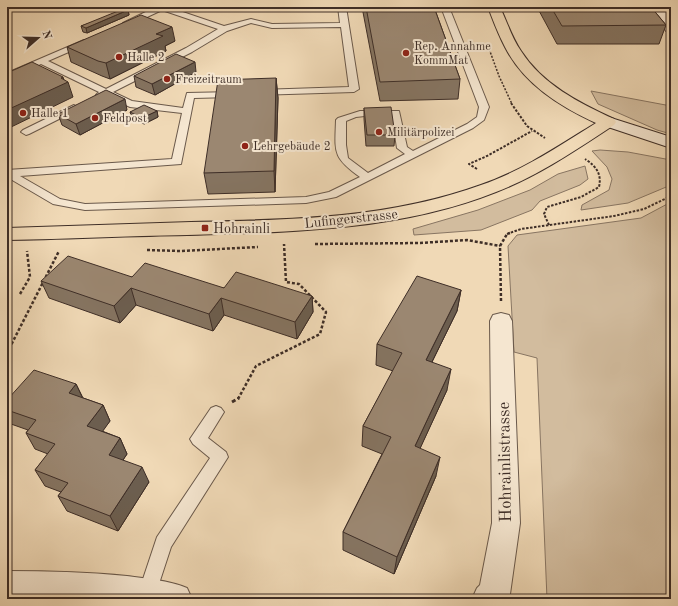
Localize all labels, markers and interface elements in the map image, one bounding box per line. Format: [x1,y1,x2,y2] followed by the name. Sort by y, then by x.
[18,18,58,58] north arrow
[39,29,53,41] text: N
[414,41,491,67] place label: Rep. Annahme KommMat
[401,48,411,58] marker: Rep. Annahme KommMat
[114,52,124,62] marker: Halle 2
[127,52,165,64] place label: Halle 2
[162,74,172,84] marker: Freizeitraum
[175,74,242,86] place label: Freizeitraum
[18,108,28,118] marker: Halle 1
[31,108,69,120] place label: Halle 1
[90,113,100,123] marker: Feldpost
[103,113,147,125] place label: Feldpost
[374,127,384,137] marker: Militärpolizei
[387,127,455,139] place label: Militärpolizei
[240,141,250,151] marker: Lehrgebäude 2
[253,141,331,153] place label: Lehrgebäude 2
[304,207,398,231] street label: Lufingerstrasse
[213,222,270,236] place label: Hohrainli
[200,223,210,233] marker: Hohrainli
[496,401,515,522] street label: Hohrainlistrasse

